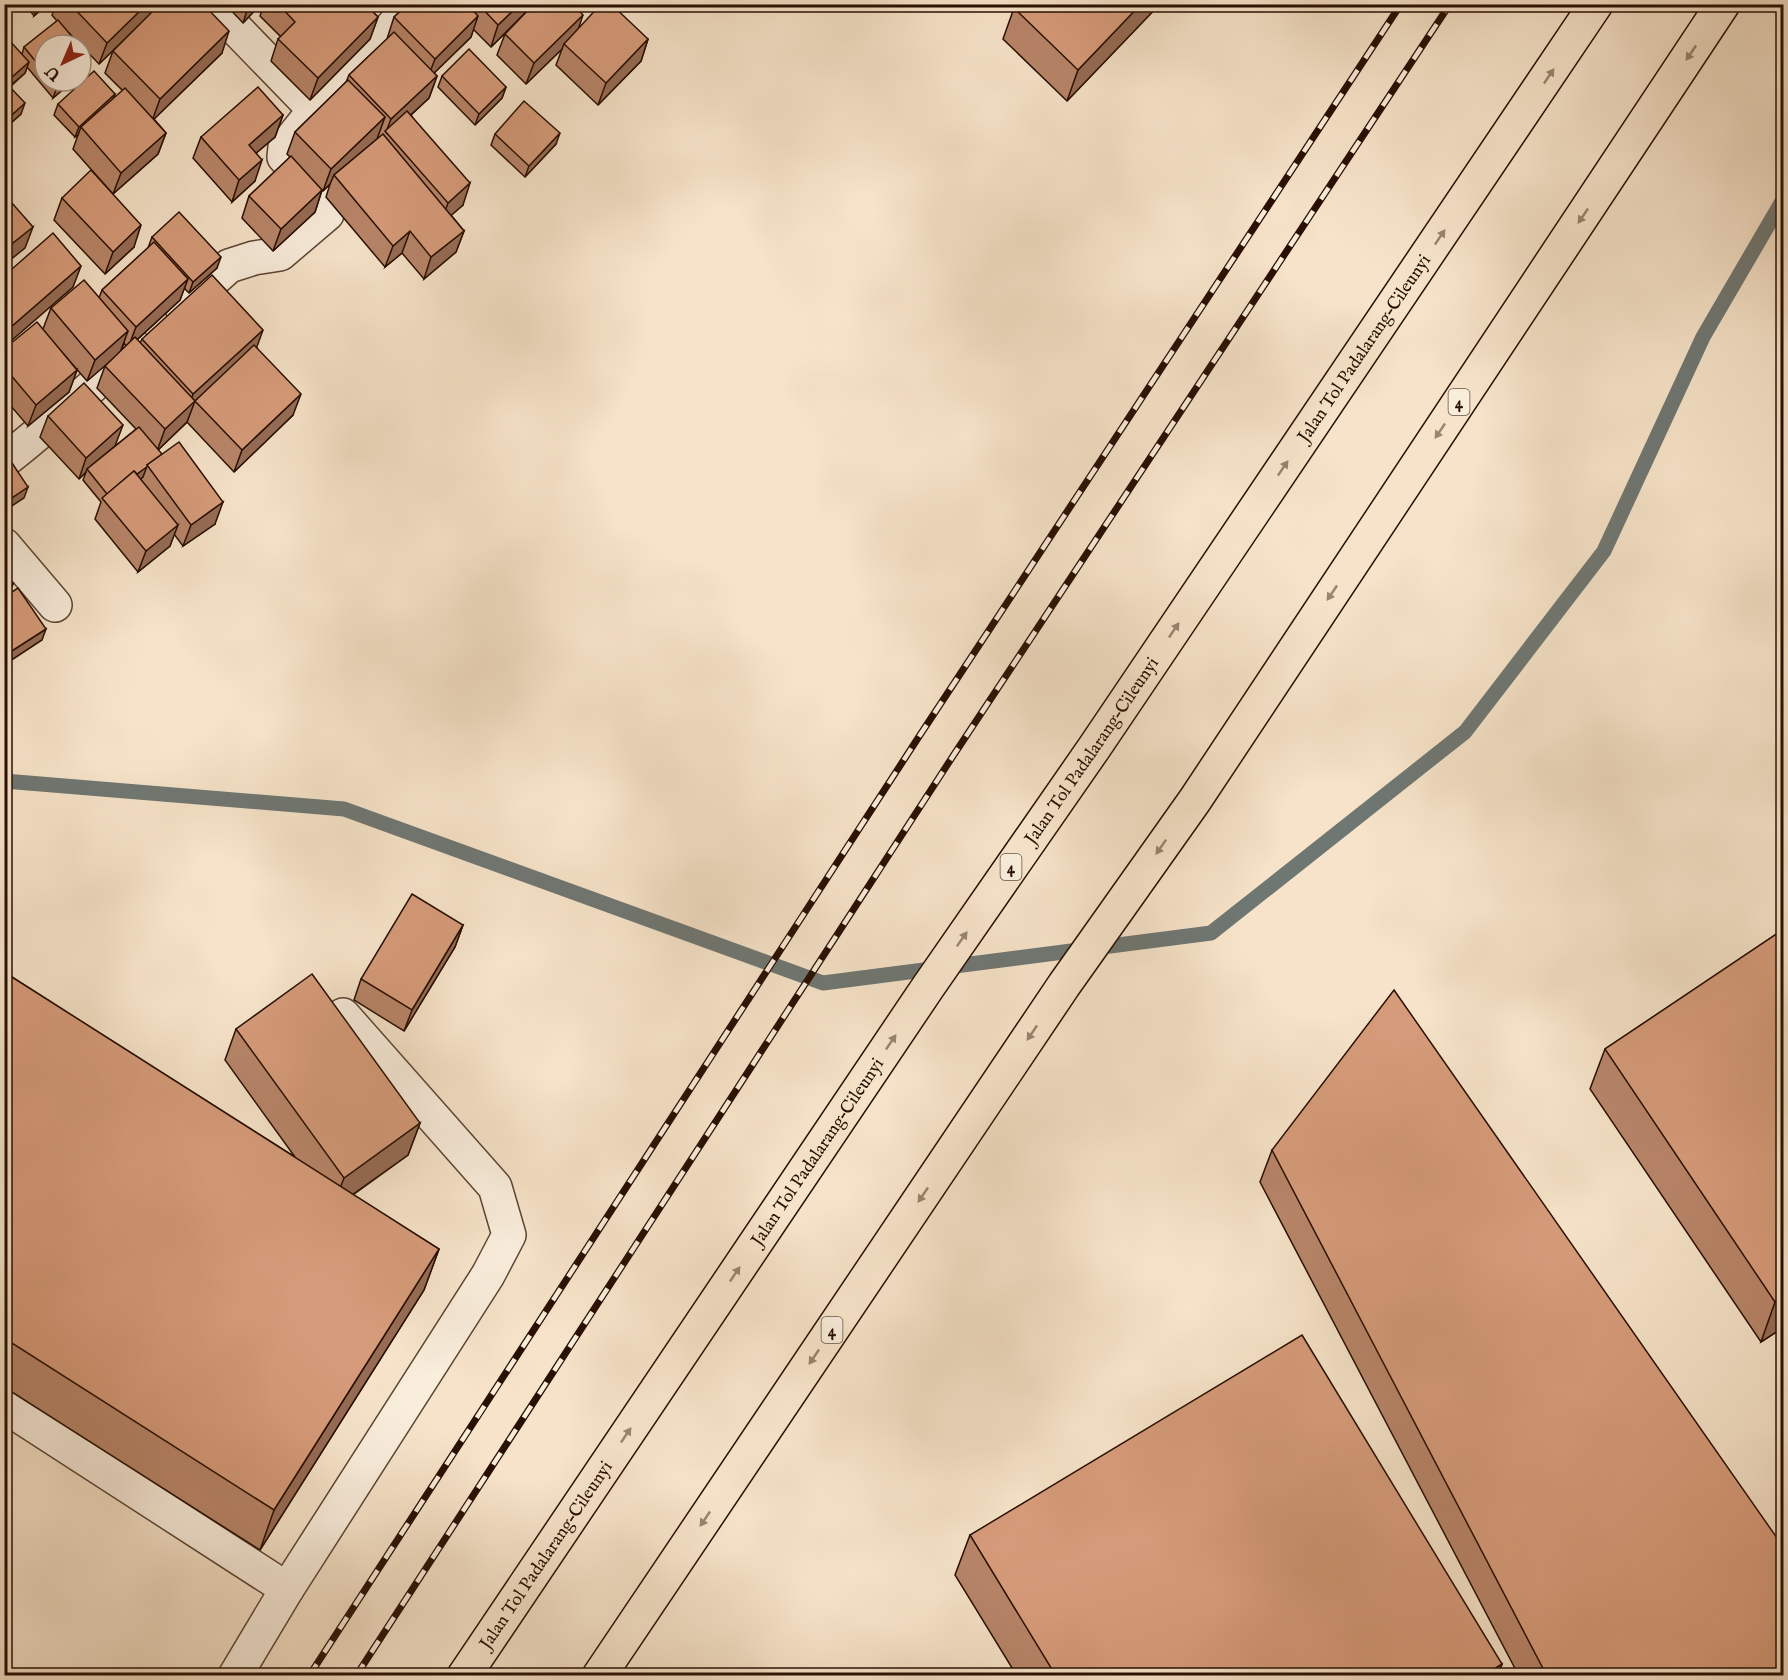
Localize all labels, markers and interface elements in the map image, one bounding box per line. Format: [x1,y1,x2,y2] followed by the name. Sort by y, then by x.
[33,33,93,93] north arrow
[1685,45,1696,61] one-way arrow
[42,60,67,85] text: U
[1543,68,1555,84] one-way arrow
[1577,207,1589,223] one-way arrow
[1434,229,1445,245] one-way arrow
[1292,250,1437,449] street label: Jalan Tol Padalarang–Cileunyi
[1448,389,1470,415] road number: 4
[1434,422,1446,438] one-way arrow
[1277,460,1288,476] one-way arrow
[1327,585,1338,601] one-way arrow
[1168,622,1180,638] one-way arrow
[1019,653,1165,851] street label: Jalan Tol Padalarang–Cileunyi
[1156,840,1168,855] one-way arrow
[1000,854,1022,880] road number: 4
[956,931,967,947] one-way arrow
[1026,1025,1038,1041] one-way arrow
[885,1035,897,1051] one-way arrow
[746,1054,890,1253] street label: Jalan Tol Padalarang–Cileunyi
[918,1187,929,1203] one-way arrow
[729,1266,741,1282] one-way arrow
[822,1317,842,1343] road number: 4
[809,1349,820,1365] one-way arrow
[620,1428,632,1444] one-way arrow
[474,1457,618,1656] street label: Jalan Tol Padalarang–Cileunyi
[700,1510,711,1527] one-way arrow

